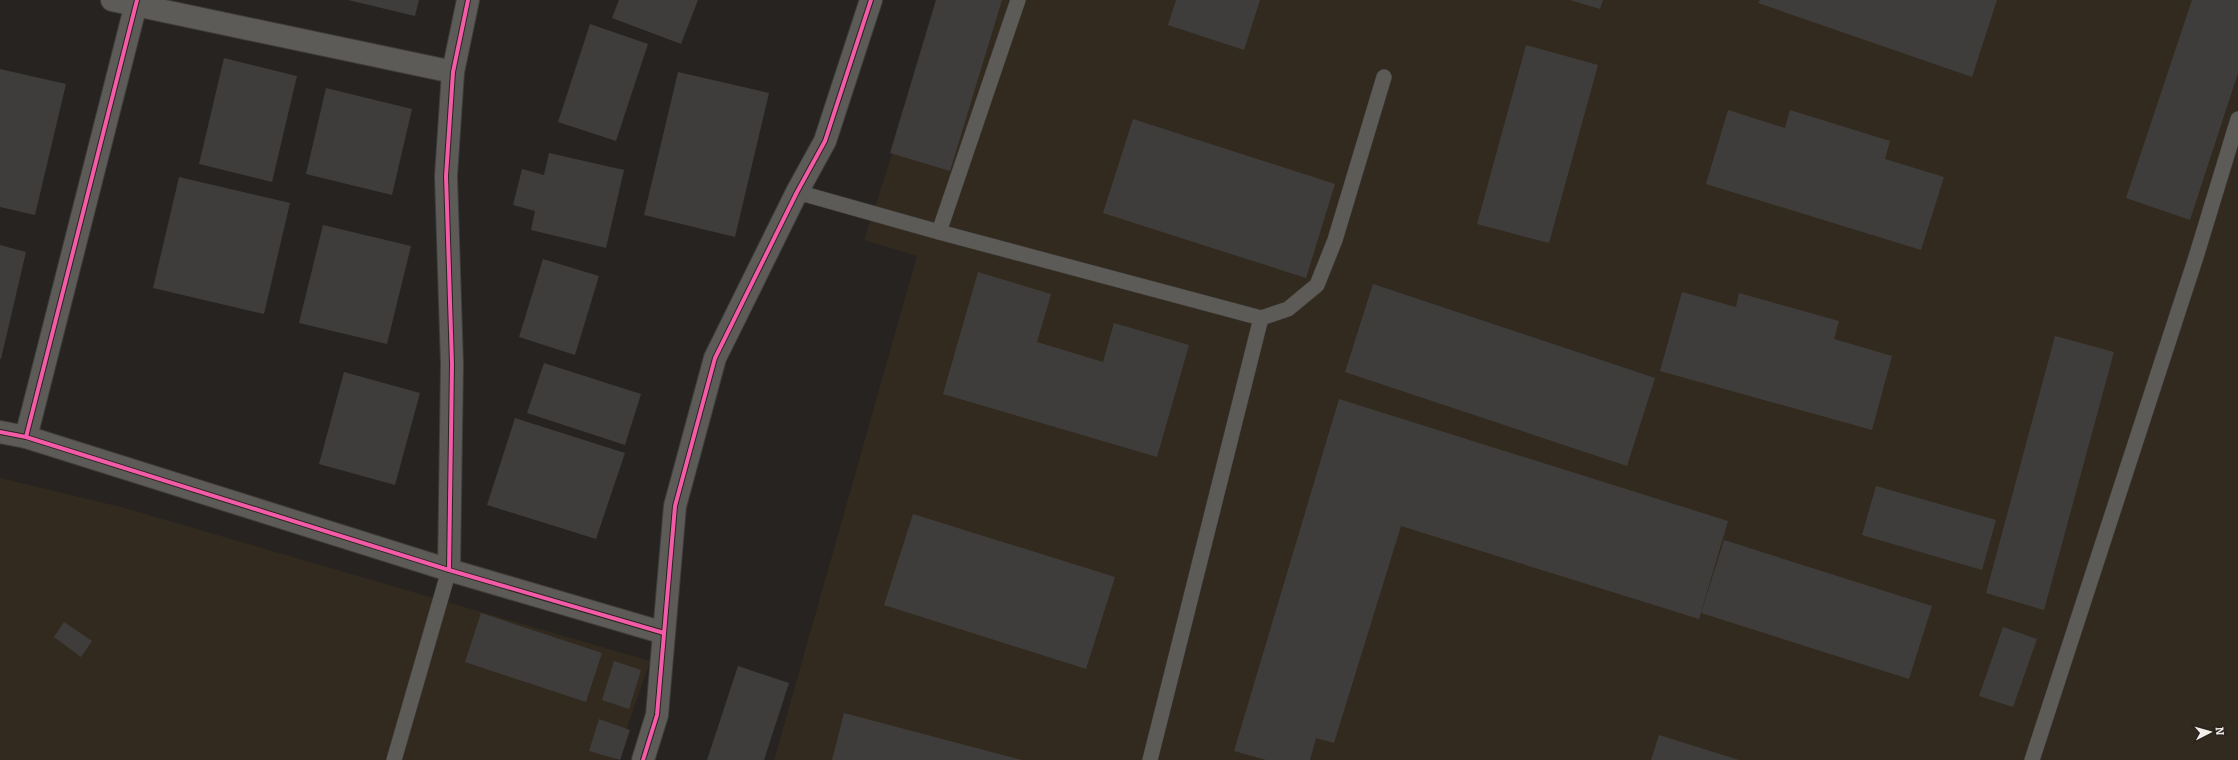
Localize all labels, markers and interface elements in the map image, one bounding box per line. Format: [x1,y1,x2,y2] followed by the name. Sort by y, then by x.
[2190,712,2230,752] north arrow
[2213,726,2226,736] text: N

